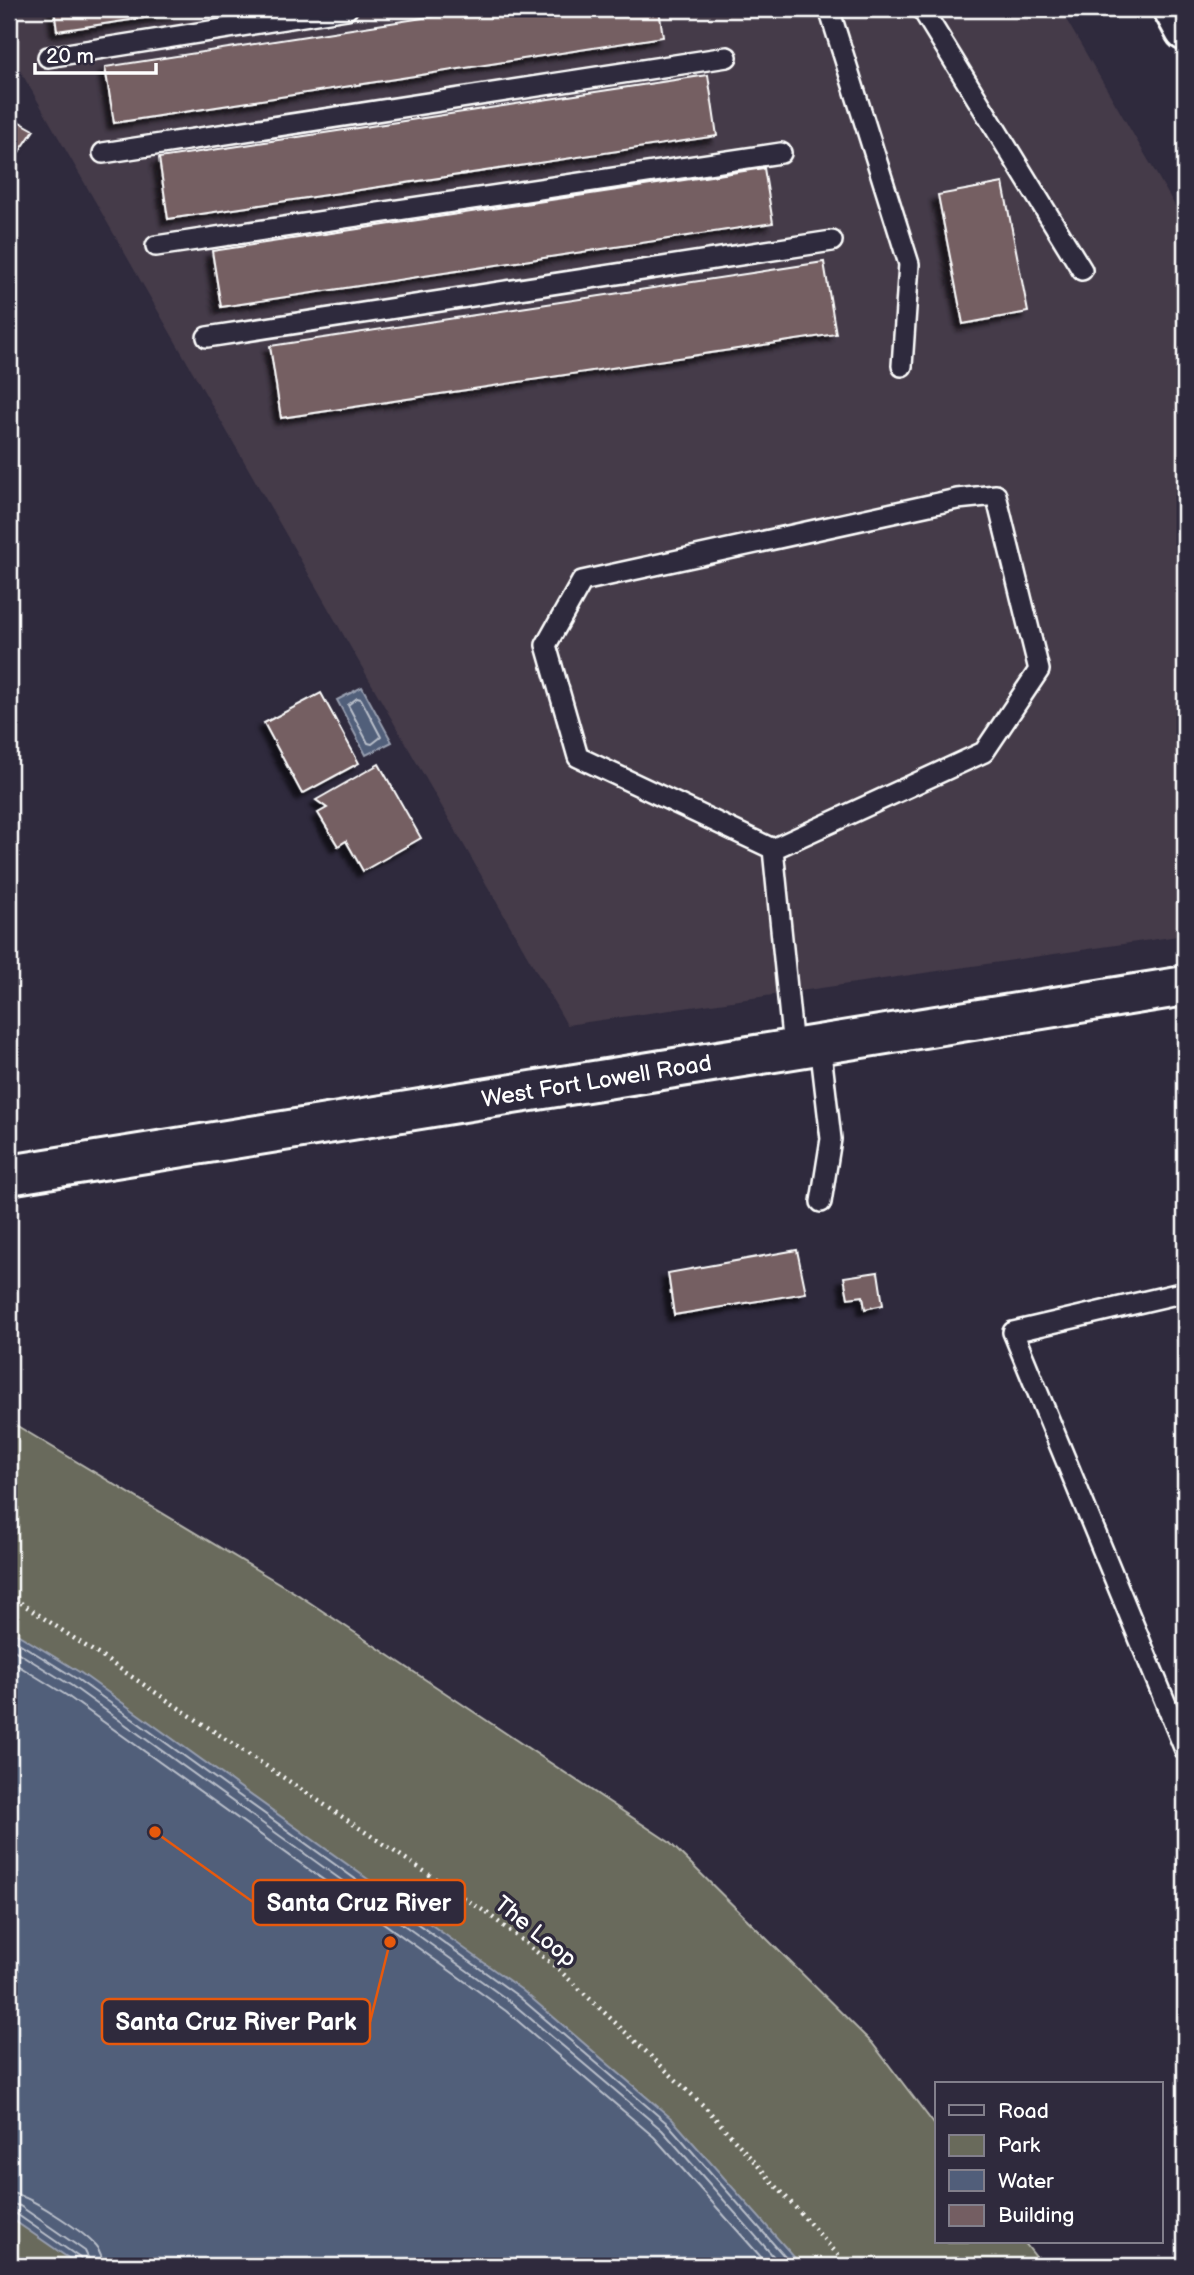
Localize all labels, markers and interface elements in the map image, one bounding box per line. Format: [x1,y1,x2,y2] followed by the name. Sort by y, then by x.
[35,32,156,76] scale bar
[46,44,94,69] text: 20 m
[480,1049,714,1114] street label: West Fort Lowell Road
[253,1880,465,1925] callout: Santa Cruz River
[267,1889,452,1918] text: Santa Cruz River
[489,1890,582,1973] street label: The Loop
[102,1999,370,2044] callout: Santa Cruz River Park
[116,2008,357,2037] text: Santa Cruz River Park
[935,2082,1162,2244] legend
[998,2099,1049,2124] text: Road
[998,2133,1041,2158] text: Park
[998,2169,1054,2194] text: Water
[998,2203,1074,2228] text: Building

